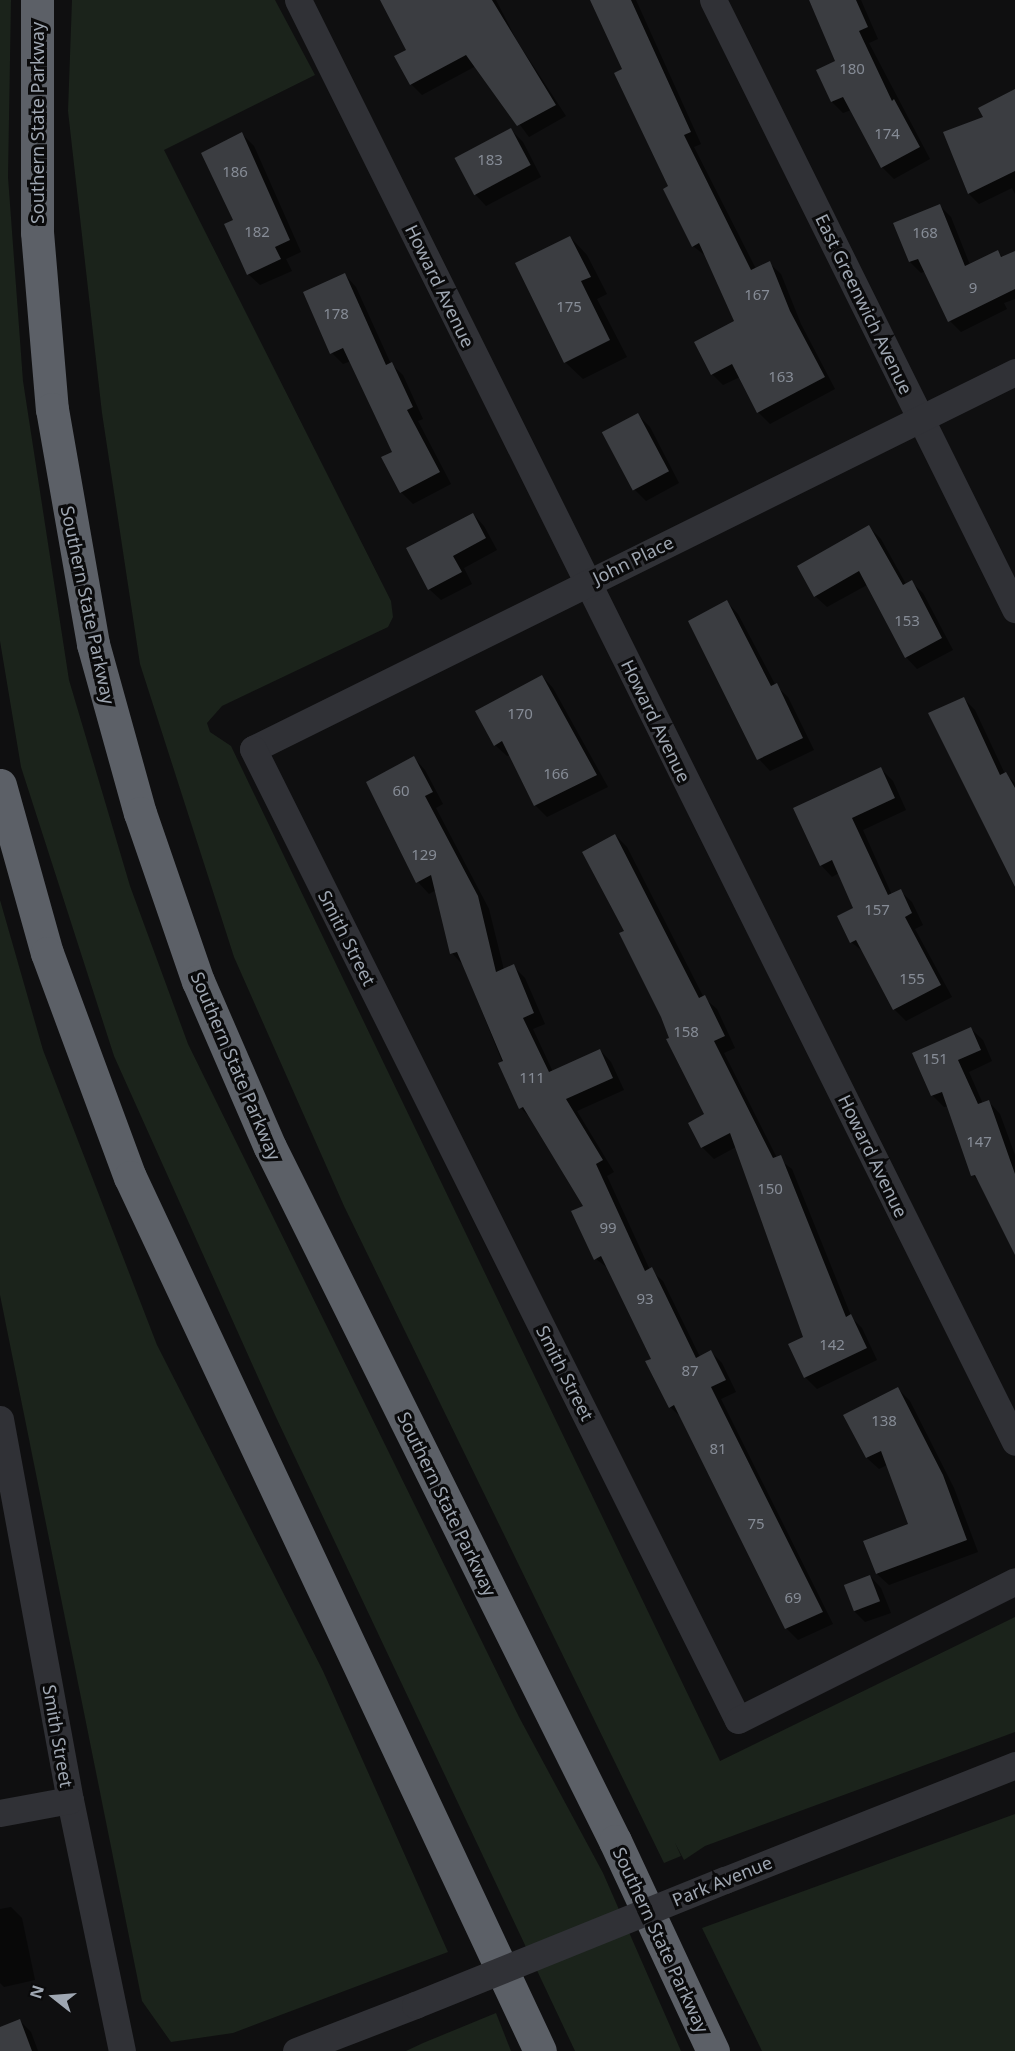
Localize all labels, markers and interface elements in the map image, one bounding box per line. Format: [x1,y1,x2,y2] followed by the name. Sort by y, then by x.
[26,22,48,224] street label: Southern State Parkway
[839,60,865,78] house number: 180
[874,125,900,143] house number: 174
[477,151,503,169] house number: 183
[222,163,248,181] house number: 186
[811,210,917,398] street label: East Greenwich Avenue
[401,221,479,351] street label: Howard Avenue
[244,223,270,241] house number: 182
[912,224,938,242] house number: 168
[969,279,977,297] house number: 9
[744,286,770,304] house number: 167
[556,298,582,316] house number: 175
[323,305,349,323] house number: 178
[768,368,794,386] house number: 163
[56,504,120,706] street label: Southern State Parkway
[589,531,677,589] street label: John Place
[894,612,920,630] house number: 153
[617,656,695,786] street label: Howard Avenue
[507,705,533,723] house number: 170
[543,765,569,783] house number: 166
[392,782,410,800] house number: 60
[411,846,437,864] house number: 129
[314,887,380,989] street label: Smith Street
[864,901,890,919] house number: 157
[187,969,285,1163] street label: Southern State Parkway
[899,970,925,988] house number: 155
[673,1023,699,1041] house number: 158
[922,1050,948,1068] house number: 151
[519,1069,545,1087] house number: 111
[834,1091,912,1221] street label: Howard Avenue
[966,1133,992,1151] house number: 147
[757,1180,783,1198] house number: 150
[599,1219,617,1237] house number: 99
[636,1290,654,1308] house number: 93
[532,1322,598,1424] street label: Smith Street
[819,1336,845,1354] house number: 142
[681,1362,699,1380] house number: 87
[393,1408,501,1600] street label: Southern State Parkway
[871,1412,897,1430] house number: 138
[709,1440,727,1458] house number: 81
[747,1515,765,1533] house number: 75
[784,1589,802,1607] house number: 69
[38,1683,78,1789] street label: Smith Street
[608,1844,714,2036] street label: Southern State Parkway
[669,1851,775,1911] street label: Park Avenue
[24,1967,84,2027] north arrow
[24,1982,49,2001] text: N

